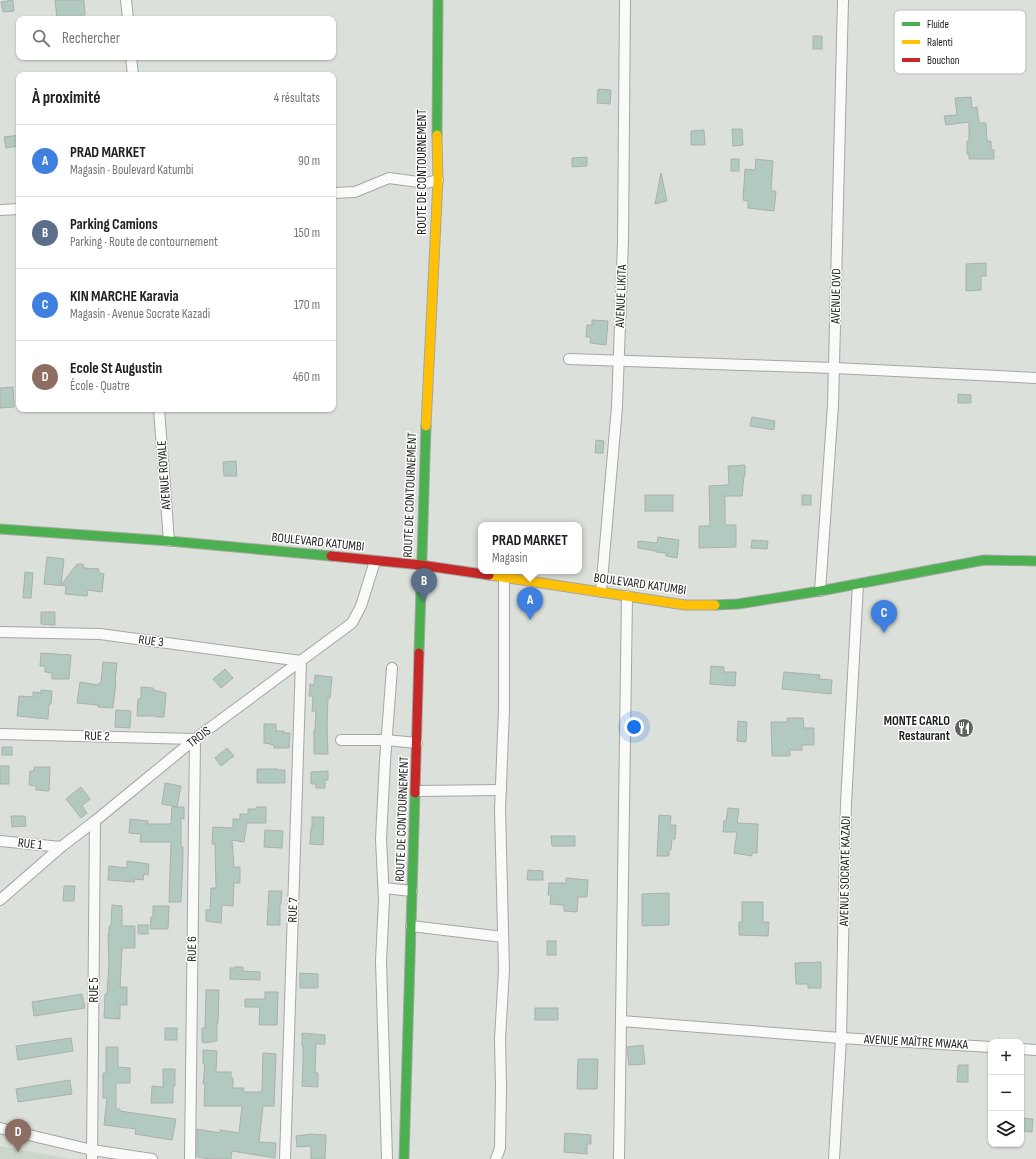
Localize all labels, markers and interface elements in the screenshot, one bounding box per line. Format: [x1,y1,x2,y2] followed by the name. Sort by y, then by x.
[894,10,1026,74] legend
[16,16,336,60] search box
[927,18,949,31] text: Fluide
[30,27,52,49] icon: search
[62,29,120,48] text: Rechercher
[927,36,953,49] text: Ralenti
[927,54,960,67] text: Bouchon
[32,88,100,108] text: À proximité
[274,90,320,106] text: 4 résultats
[414,109,430,235] street label: ROUTE DE CONTOURNEMENT
[70,143,146,162] text: PRAD MARKET
[42,153,48,169] text: A
[298,153,320,169] text: 90 m
[70,162,194,178] text: Magasin · Boulevard Katumbi
[70,215,158,234] text: Parking Camions
[42,225,48,241] text: B
[294,225,320,241] text: 150 m
[70,234,218,250] text: Parking · Route de contournement
[612,264,630,329] street label: AVENUE LIKITA
[827,268,844,325] street label: AVENUE OVD
[70,287,179,306] text: KIN MARCHE Karavia
[42,297,48,313] text: C
[294,297,320,313] text: 170 m
[70,306,210,322] text: Magasin · Avenue Socrate Kazadi
[70,359,162,378] text: Ecole St Augustin
[42,369,48,385] text: D
[293,369,320,385] text: 460 m
[70,378,130,394] text: École · Quatre
[400,432,420,558] street label: ROUTE DE CONTOURNEMENT
[154,440,174,511] street label: AVENUE ROYALE
[478,522,582,574] popup
[271,529,365,555] street label: BOULEVARD KATUMBI
[492,531,568,550] text: PRAD MARKET
[492,550,528,566] text: Magasin
[411,568,437,601] pin: B
[593,570,687,598] street label: BOULEVARD KATUMBI
[517,587,543,620] pin: A
[871,600,897,633] pin: C
[138,632,164,650] street label: RUE 3
[884,713,951,744] place label: MONTE CARLO Restaurant
[624,717,644,737] your location
[953,717,975,739] restaurant icon: MONTE CARLO Restaurant
[184,722,214,751] street label: TROIS
[84,728,110,744] street label: RUE 2
[392,756,412,882] street label: ROUTE DE CONTOURNEMENT
[836,816,854,927] street label: AVENUE SOCRATE KAZADI
[17,835,43,853] street label: RUE 1
[285,896,301,923] street label: RUE 7
[184,936,200,962] street label: RUE 6
[86,978,102,1003] street label: RUE 5
[862,1031,969,1053] street label: AVENUE MAÎTRE MWAKA
[988,1039,1024,1147] map controls
[988,1039,1024,1075] button: +
[988,1075,1024,1111] button: −
[988,1111,1024,1147] button: layers
[5,1119,31,1152] pin: D

